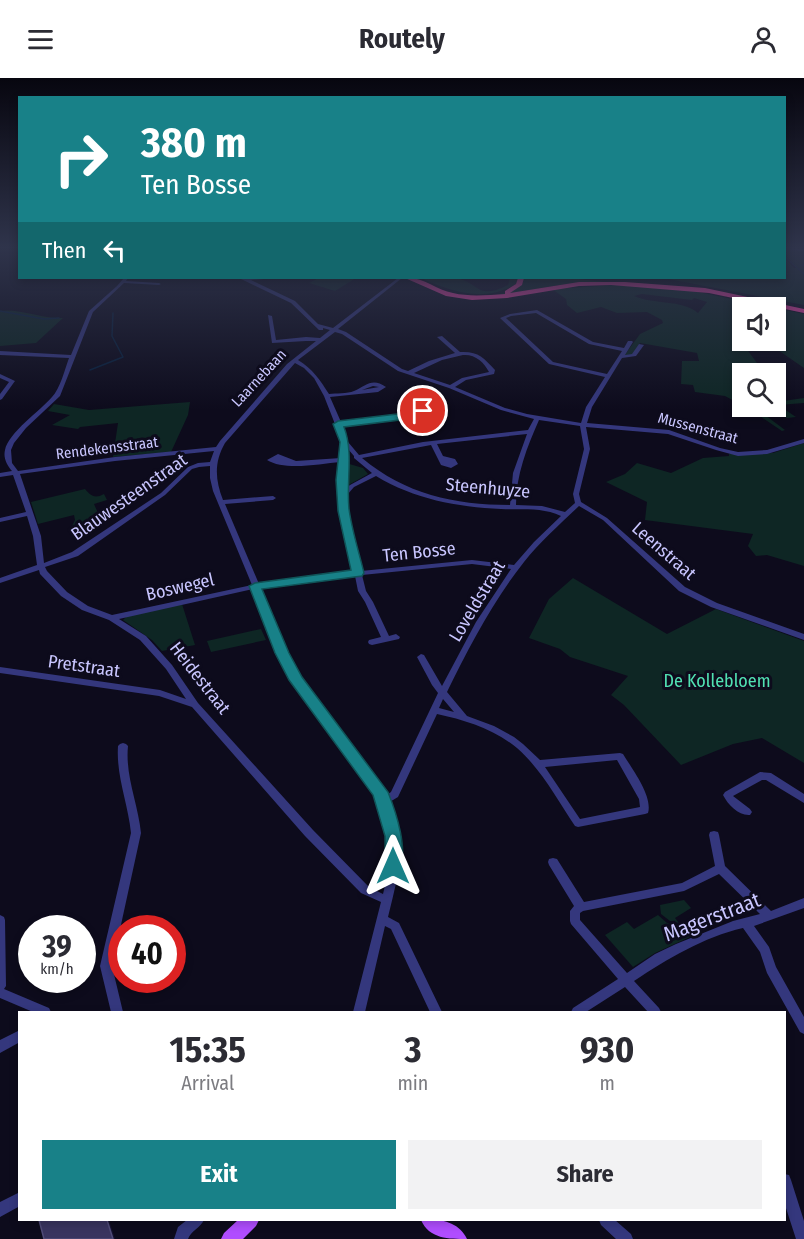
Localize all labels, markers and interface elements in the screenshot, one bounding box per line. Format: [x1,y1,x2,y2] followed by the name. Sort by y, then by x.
[24,23,57,56] icon: menu
[359,23,445,55] text: Routely
[747,23,780,56] icon: person
[141,118,247,168] text: 380 m
[42,120,120,198] icon: right
[141,169,251,201] text: Ten Bosse
[98,234,131,267] icon: left
[42,237,86,264] text: Then
[732,297,786,417] map controls
[732,297,786,351] button: sound
[228,345,290,411] street label: Laarnebaan
[732,363,786,417] button: search
[397,385,448,436] pin
[406,394,439,427] icon: arrive
[656,409,740,447] street label: Mussenstraat
[55,433,159,463] street label: Rendekensstraat
[67,449,191,545] street label: Blauwesteenstraat
[445,473,531,503] street label: Steenhuyze
[628,517,701,585] street label: Leenstraat
[381,537,457,567] street label: Ten Bosse
[444,556,510,646] street label: Loveldstraat
[144,568,217,606] street label: Boswegel
[165,637,235,719] street label: Heidestraat
[47,650,121,682] street label: Pretstraat
[663,670,771,692] park label: De Kollebloem
[361,834,425,898] position arrow
[660,887,764,947] street label: Magerstraat
[108,915,186,993] speed limit sign: 40
[42,929,72,965] text: 39
[40,960,74,978] text: km/h
[170,1028,246,1072] text: 15:35
[404,1028,421,1072] text: 3
[580,1028,634,1072] text: 930
[181,1071,234,1095] text: Arrival
[397,1071,428,1095] text: min
[600,1071,615,1095] text: m
[42,1140,396,1209] button: Exit
[408,1140,762,1209] button: Share

